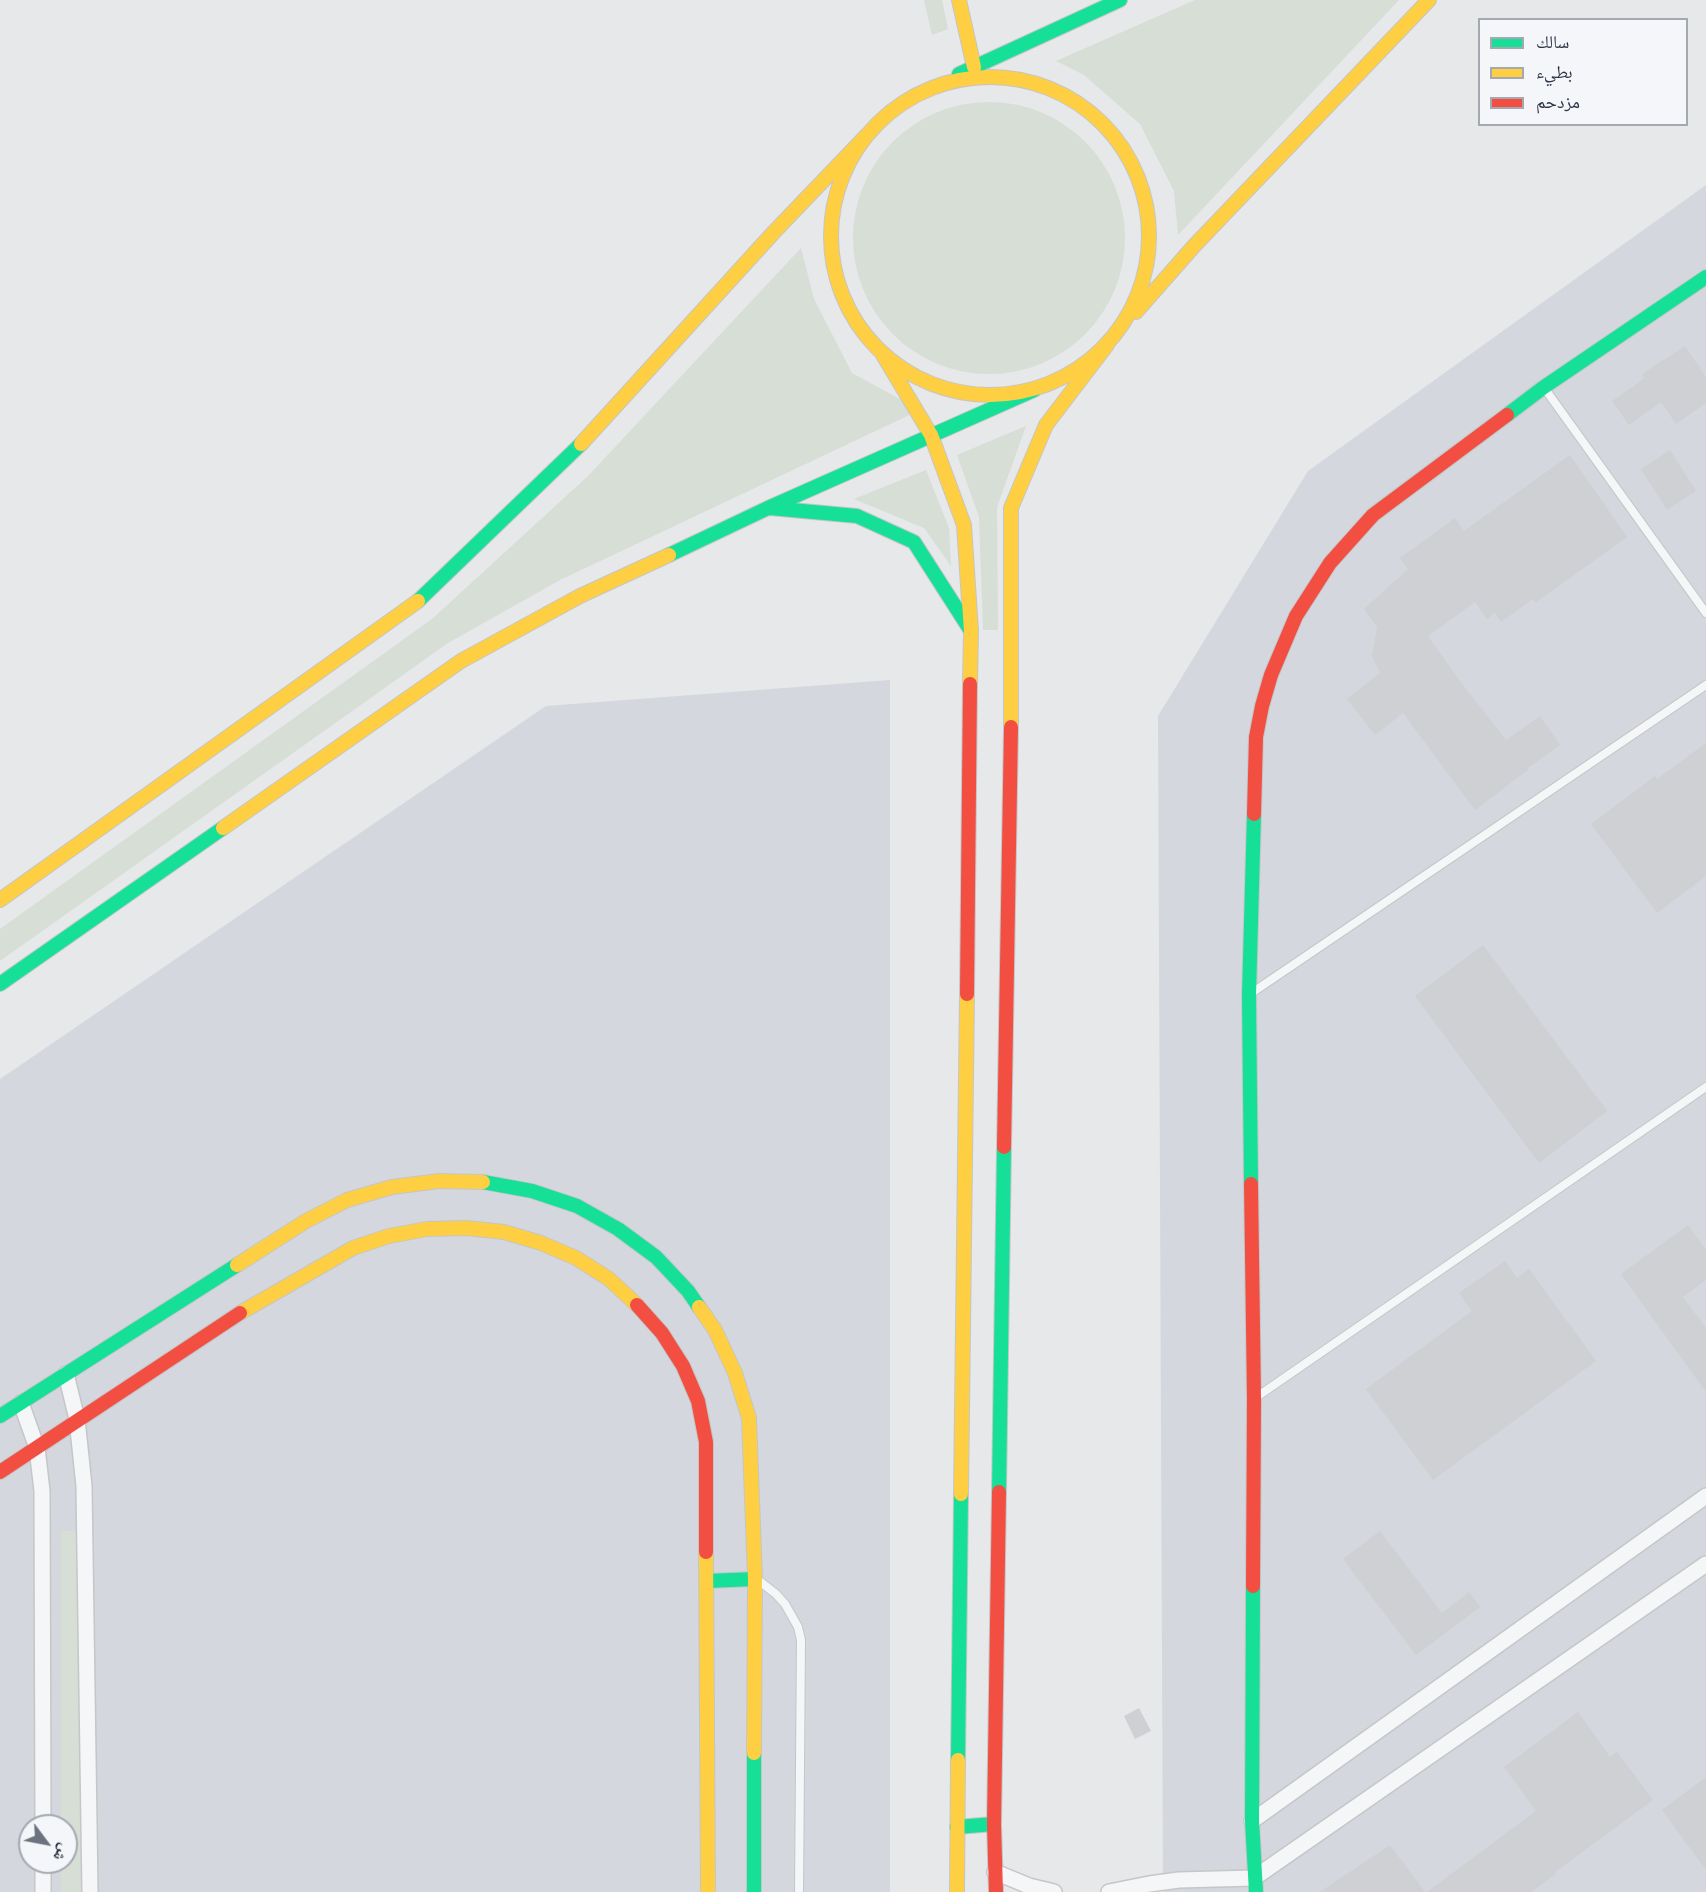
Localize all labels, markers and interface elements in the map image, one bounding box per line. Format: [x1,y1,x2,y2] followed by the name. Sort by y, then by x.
[1478,18,1688,126] legend
[1536,29,1569,54] text: سالك
[1536,59,1573,84] text: بطيء
[1536,89,1580,114] text: مزدحم
[18,1814,78,1874] north arrow
[48,1839,76,1866] text: ش

